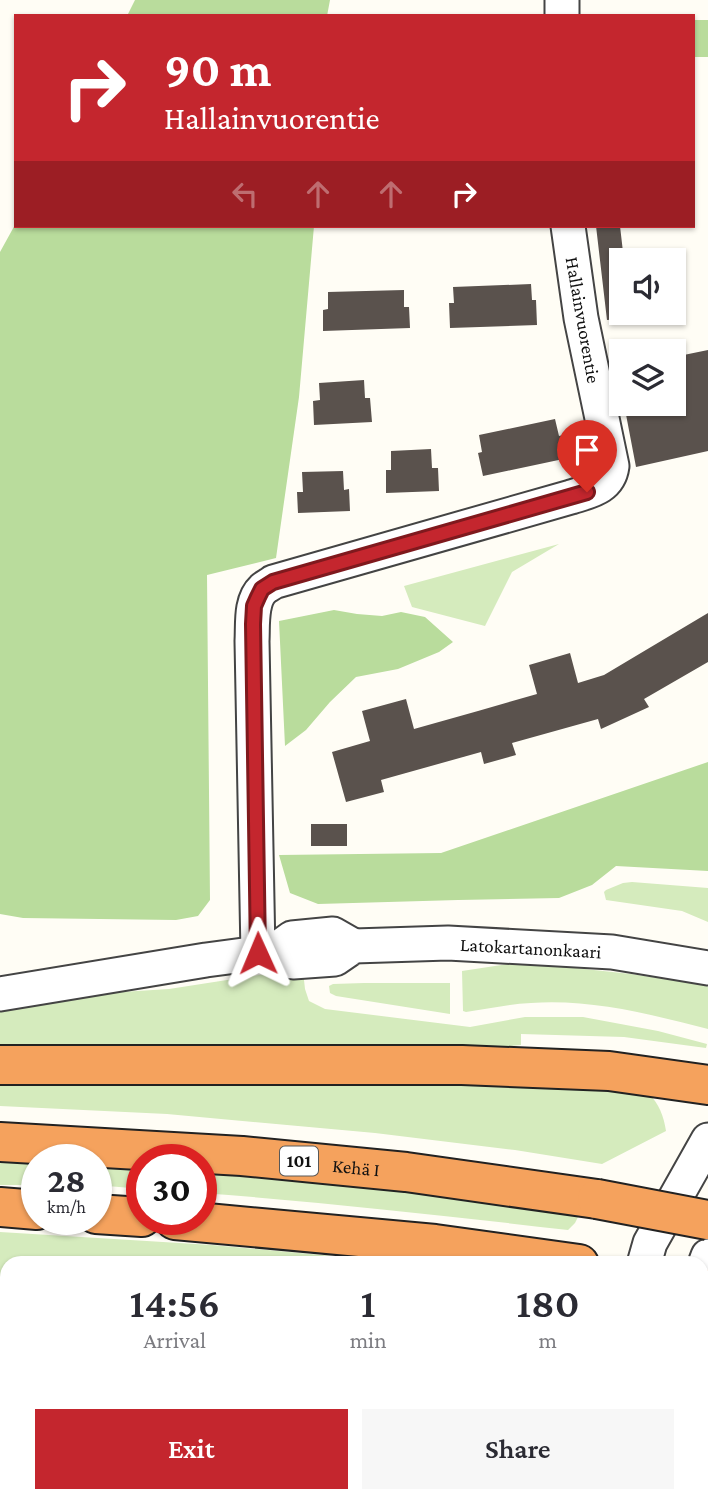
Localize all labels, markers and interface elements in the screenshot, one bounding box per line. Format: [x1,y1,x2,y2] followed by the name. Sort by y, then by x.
[49,42,140,133] icon: right
[164,42,271,97] text: 90 m
[164,100,380,136] text: Hallainvuorentie
[226,175,264,213] icon: left
[299,175,337,213] icon: ahead
[372,175,410,213] icon: ahead
[445,175,483,213] icon: right
[609,248,686,416] map controls
[609,248,686,325] button: sound
[562,255,604,385] street label: Hallainvuorentie
[609,339,686,416] button: layers
[557,420,617,492] pin
[568,431,606,469] icon: arrive
[221,916,295,990] position arrow
[459,933,602,962] street label: Latokartanonkaari
[126,1144,217,1235] speed limit sign: 30
[280,1146,318,1176] road number: 101
[331,1154,381,1180] street label: Kehä I
[47,1161,86,1200] text: 28
[47,1197,86,1217] text: km/h
[129,1279,220,1326] text: 14:56
[361,1279,376,1326] text: 1
[516,1279,580,1326] text: 180
[144,1327,206,1353] text: Arrival
[350,1327,386,1353] text: min
[538,1327,557,1353] text: m
[35,1409,348,1489] button: Exit
[362,1409,674,1489] button: Share

